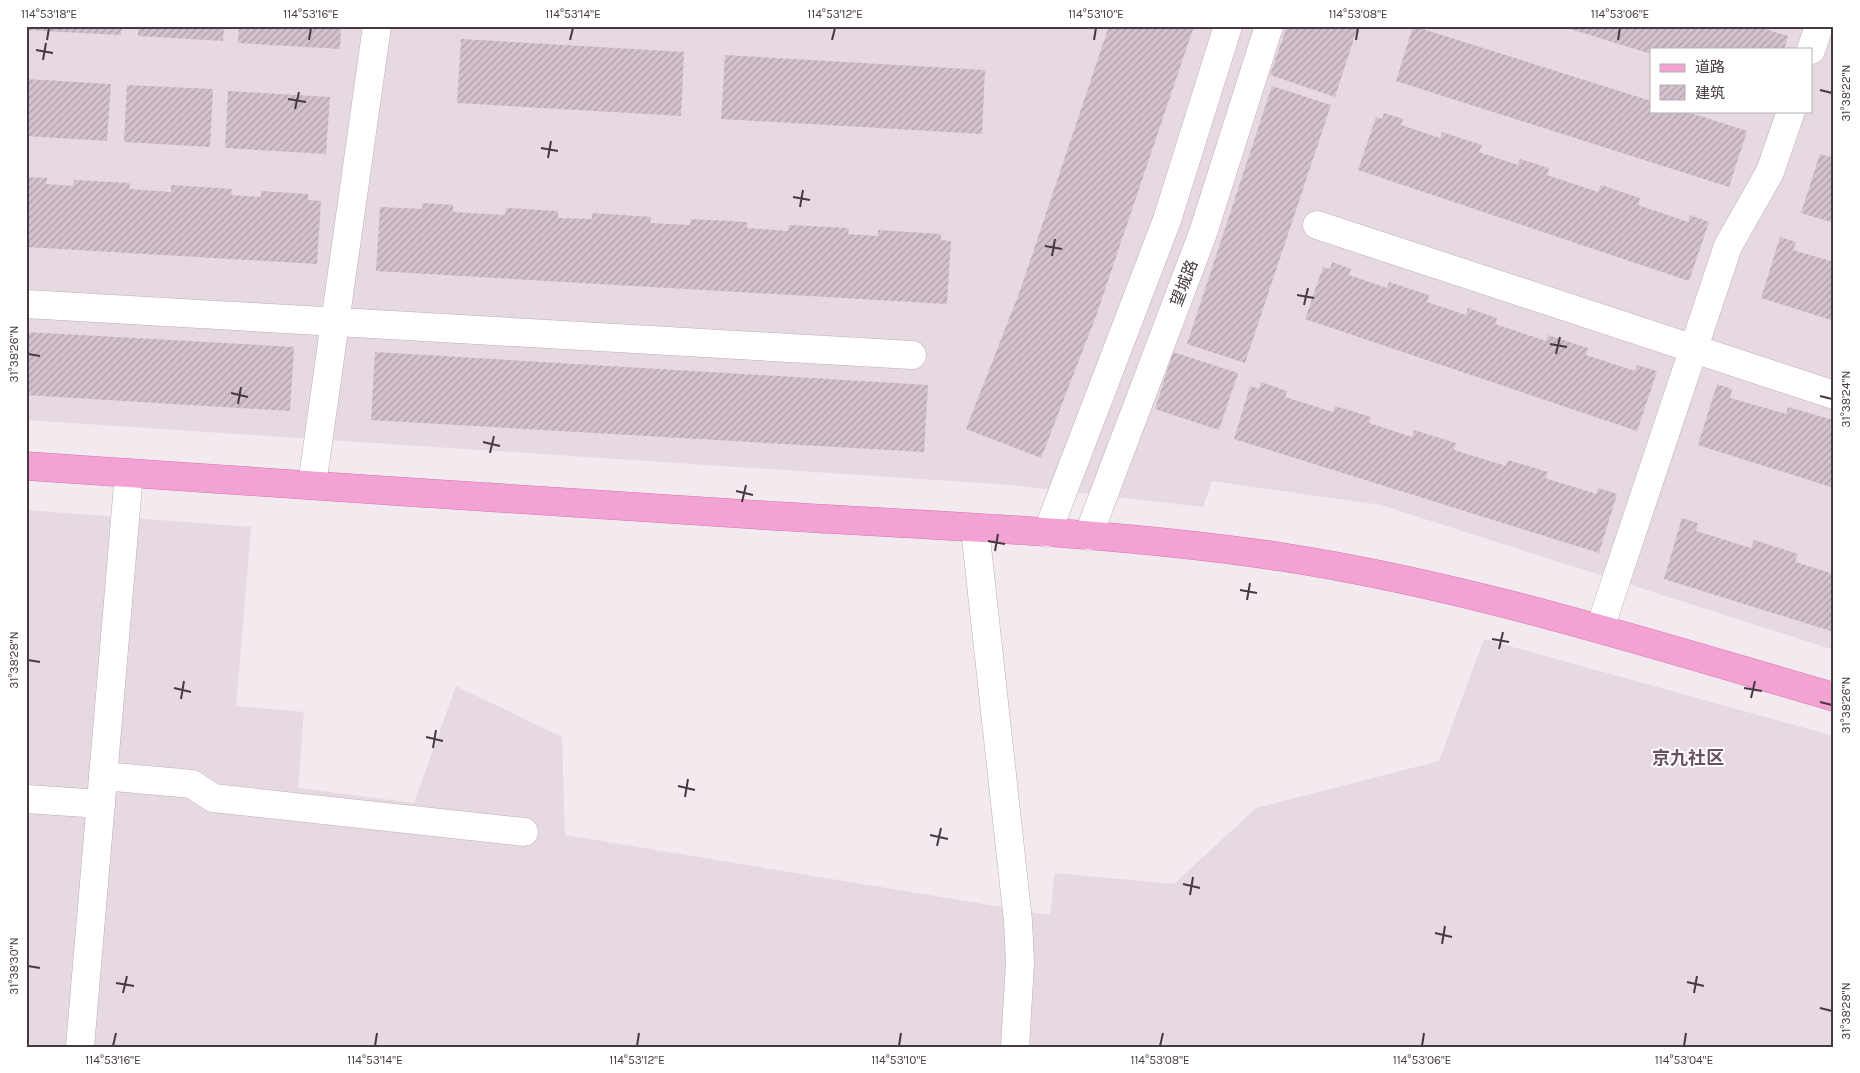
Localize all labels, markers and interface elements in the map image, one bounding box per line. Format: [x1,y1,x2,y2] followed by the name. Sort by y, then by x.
[21,7,77,21] text: 114°53'18"E
[283,7,339,21] text: 114°53'16"E
[545,7,601,21] text: 114°53'14"E
[807,7,863,21] text: 114°53'12"E
[1068,7,1124,21] text: 114°53'10"E
[1328,7,1388,21] text: 114°53'08"E
[1591,7,1649,21] text: 114°53'06"E
[1650,48,1812,112] legend
[1695,58,1725,76] text: 道路
[1839,65,1853,122] text: 31°38'22"N
[1695,84,1725,102] text: 建筑
[1167,257,1201,309] street label: 望城路
[7,326,21,382] text: 31°38'26"N
[1839,371,1853,427] text: 31°38'24"N
[7,631,21,689] text: 31°38'28"N
[1839,677,1853,733] text: 31°38'26"N
[1652,747,1724,769] district label: 京九社区
[7,937,21,995] text: 31°38'30"N
[1839,982,1853,1040] text: 31°38'28"N
[85,1053,141,1067] text: 114°53'16"E
[347,1053,403,1067] text: 114°53'14"E
[609,1053,665,1067] text: 114°53'12"E
[871,1053,927,1067] text: 114°53'10"E
[1130,1053,1190,1067] text: 114°53'08"E
[1393,1053,1451,1067] text: 114°53'06"E
[1655,1053,1713,1067] text: 114°53'04"E

